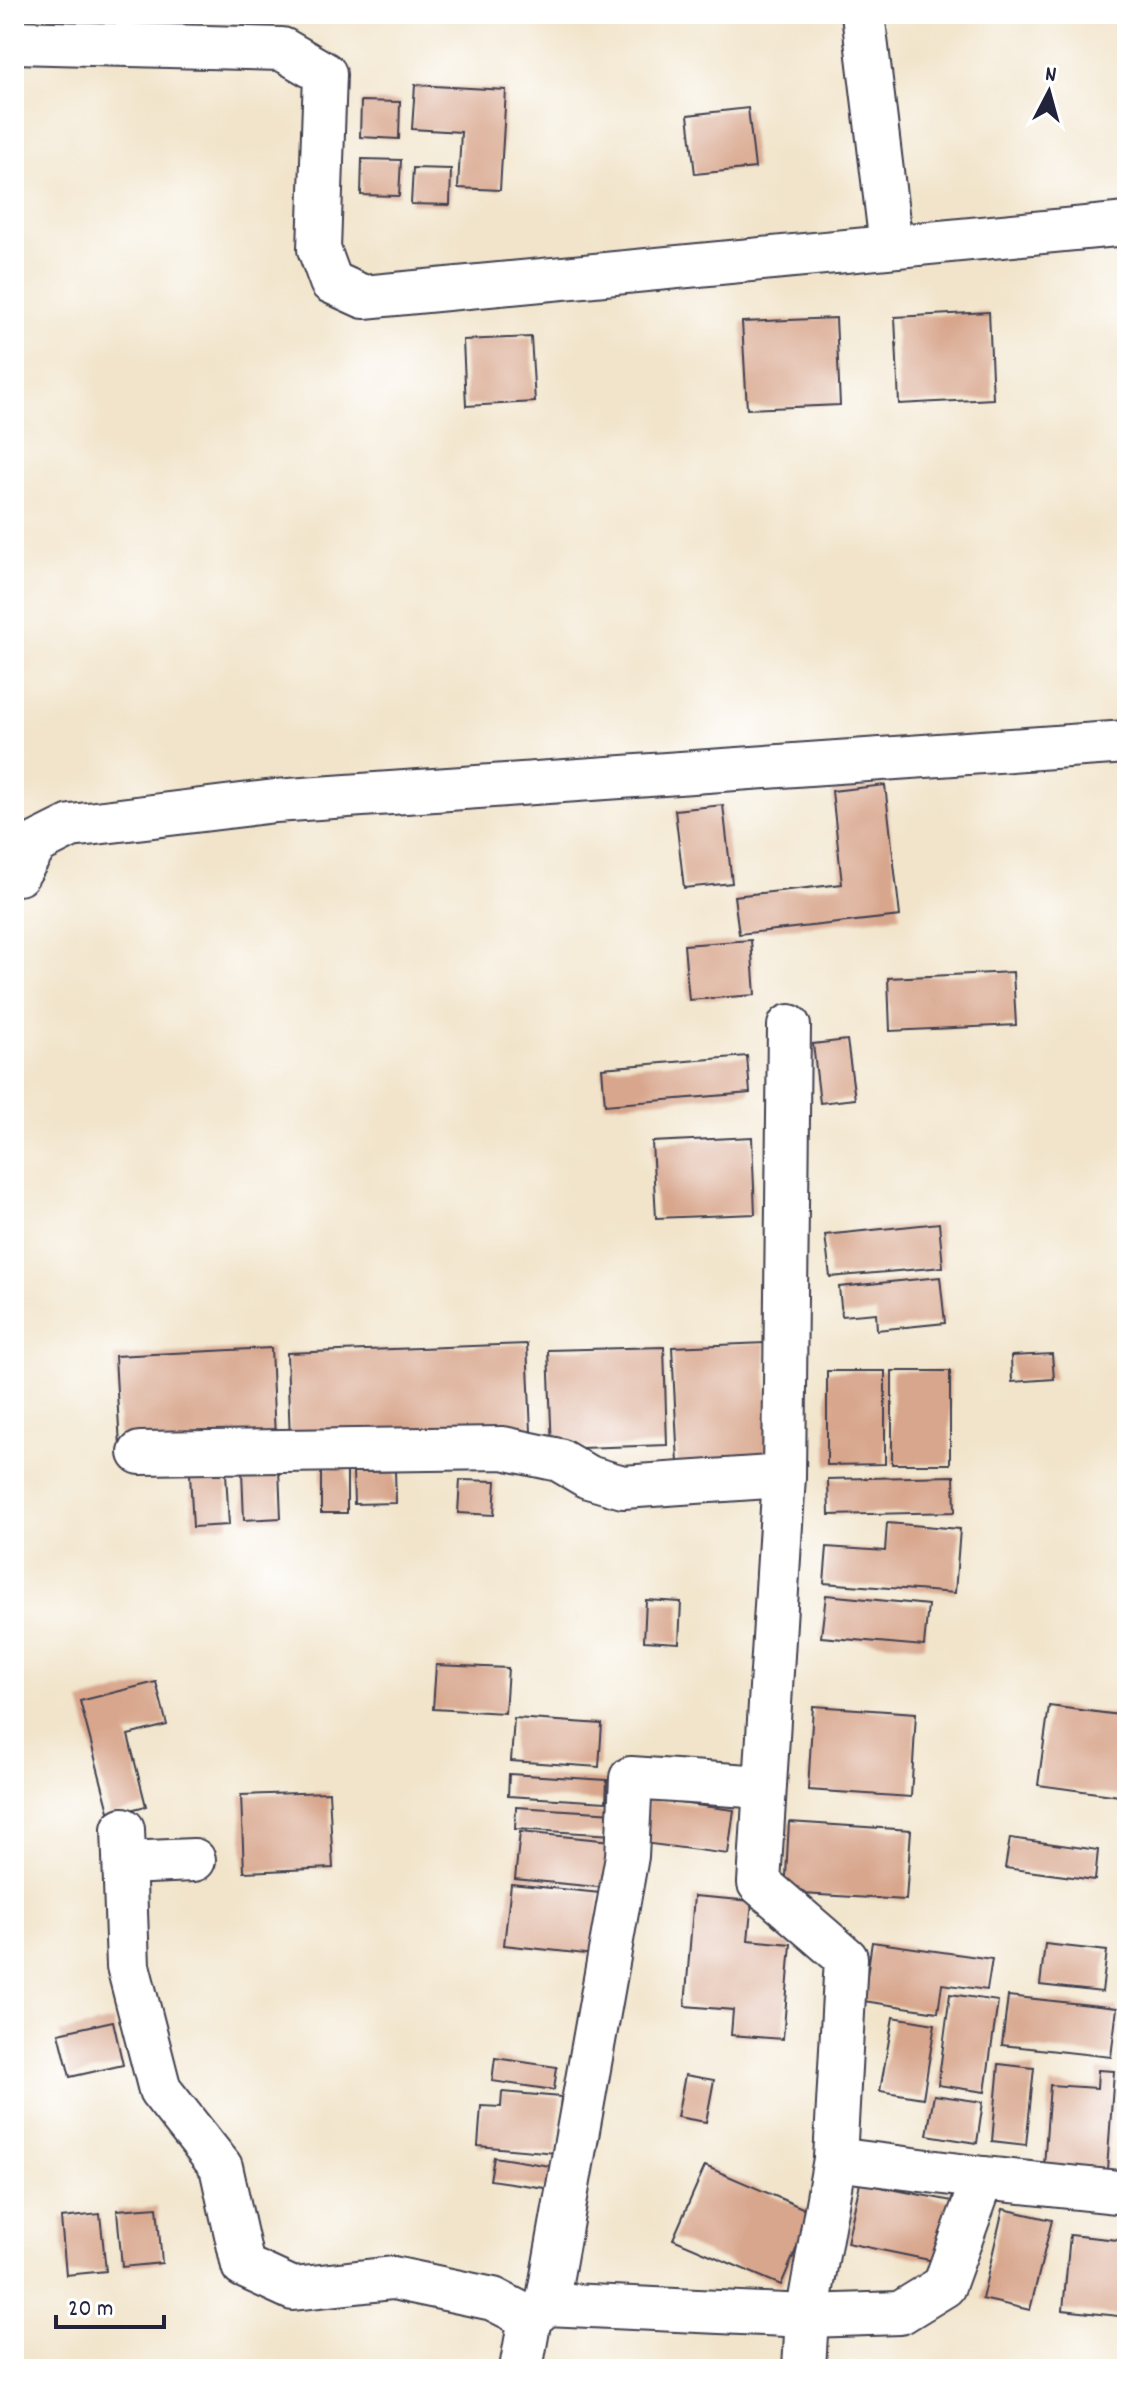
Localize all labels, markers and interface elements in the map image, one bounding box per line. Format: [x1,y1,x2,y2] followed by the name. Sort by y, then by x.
[1009,52,1089,132] north arrow
[1044,60,1058,92] text: N
[56,2279,164,2329] scale bar
[68,2293,114,2327] text: 20 m

